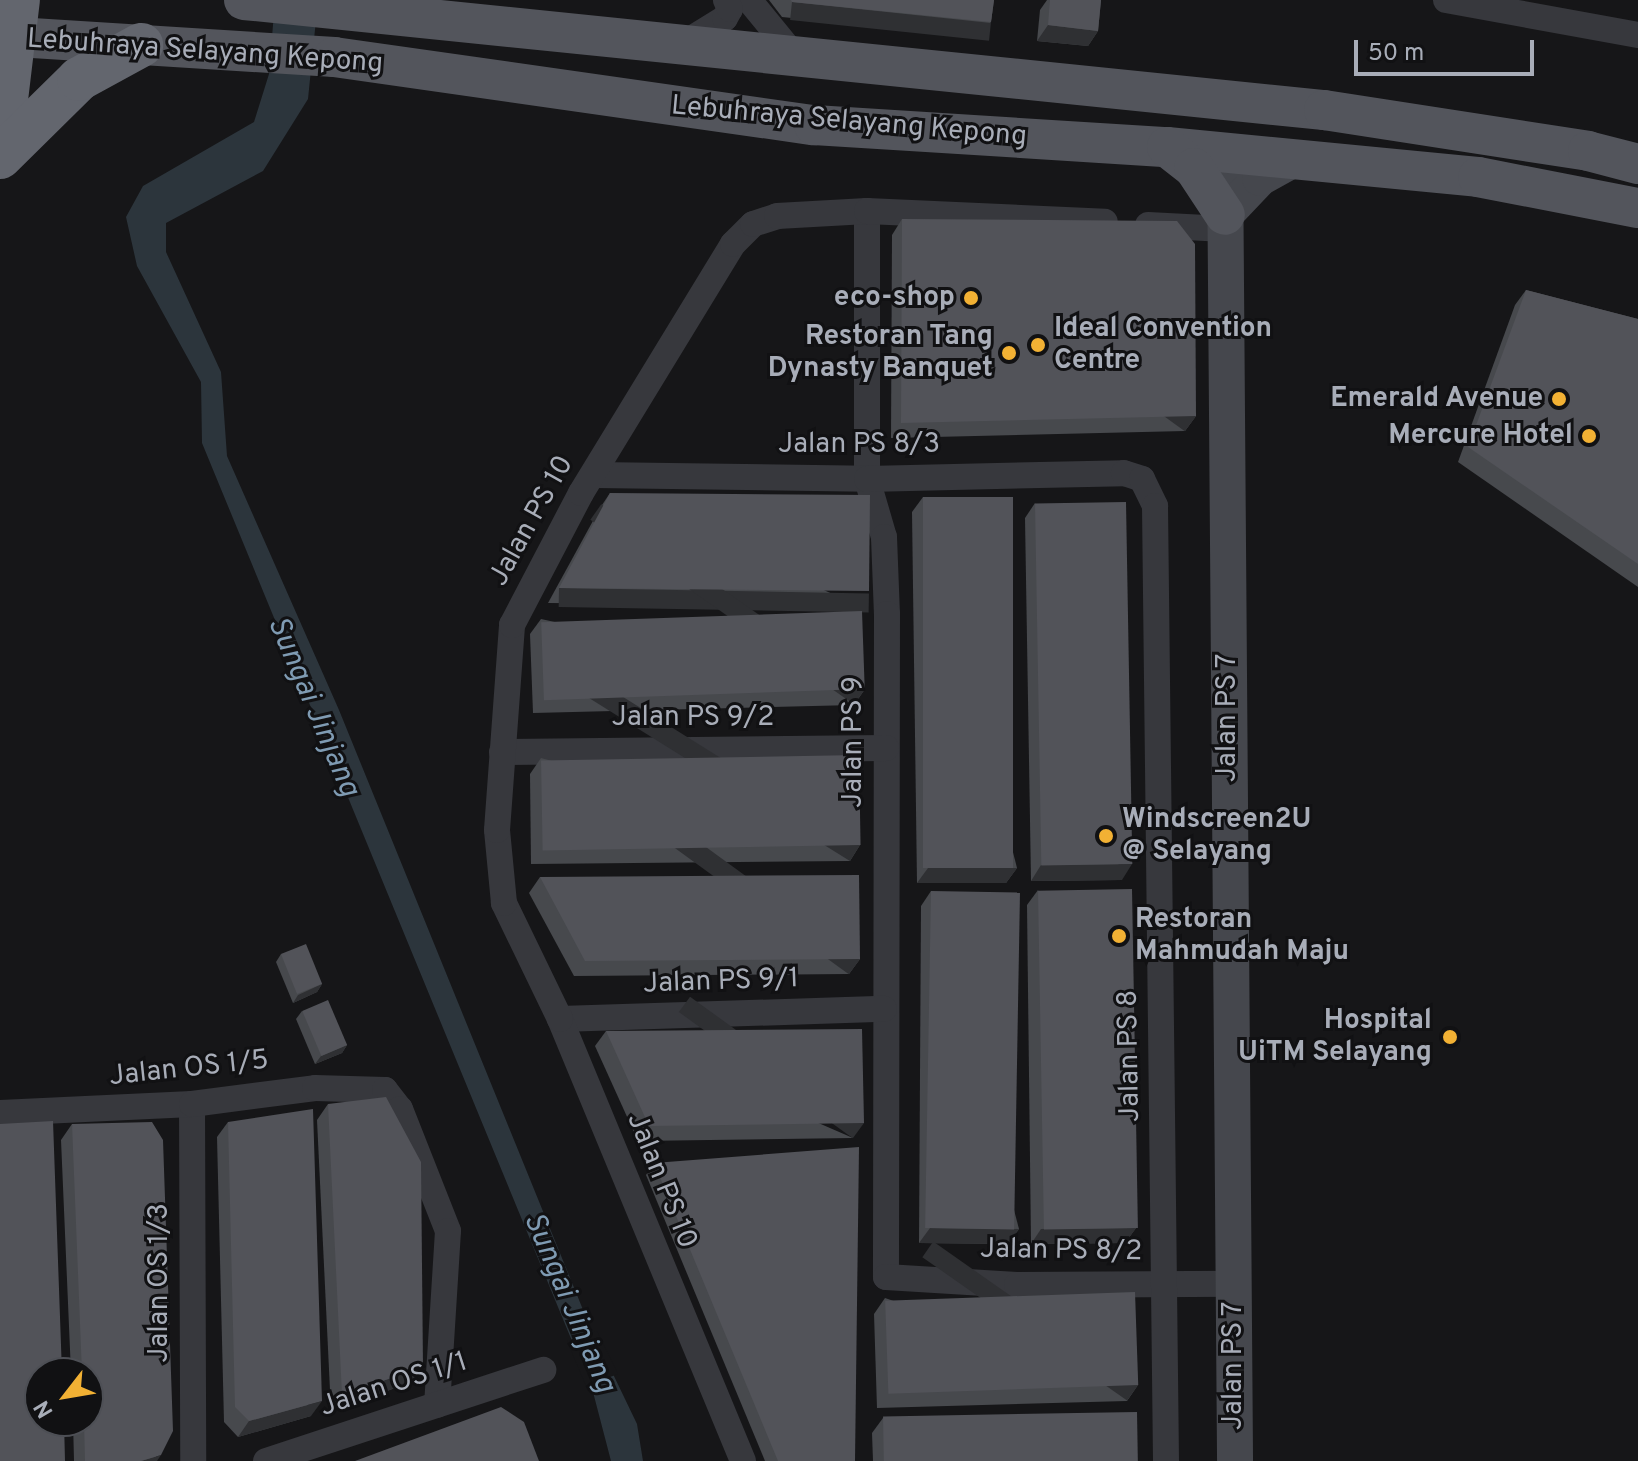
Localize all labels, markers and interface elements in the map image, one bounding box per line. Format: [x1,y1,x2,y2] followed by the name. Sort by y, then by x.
[26,23,384,81] street label: Lebuhraya Selayang Kepong
[1358,24,1538,74] scale bar
[1368,39,1424,69] text: 50 m
[670,90,1028,154] street label: Lebuhraya Selayang Kepong
[834,281,955,315] place label: eco-shop
[962,289,980,307] marker: eco-shop
[1054,312,1272,378] place label: Ideal Convention Centre
[768,320,993,386] place label: Restoran Tang Dynasty Banquet
[1029,336,1047,354] marker: Ideal Convention Centre
[1000,344,1018,362] marker: Restoran Tang Dynasty Banquet
[1329,382,1543,416] place label: Emerald Avenue
[1550,390,1568,408] marker: Emerald Avenue
[1388,419,1573,453] place label: Mercure Hotel
[1580,427,1598,445] marker: Mercure Hotel
[778,428,940,462] street label: Jalan PS 8/3
[482,450,582,592] street label: Jalan PS 10
[258,611,366,803] water label: Sungai Jinjang
[1211,653,1245,783] street label: Jalan PS 7
[837,676,871,808] street label: Jalan PS 9
[612,701,774,735] street label: Jalan PS 9/2
[1122,803,1311,869] place label: Windscreen2U @ Selayang
[1097,827,1115,845] marker: Windscreen2U @ Selayang
[1135,903,1349,969] place label: Restoran Mahmudah Maju
[1110,927,1128,945] marker: Restoran Mahmudah Maju
[642,962,800,1002] street label: Jalan PS 9/1
[1112,990,1148,1122] street label: Jalan PS 8
[1238,1004,1432,1070] place label: Hospital UiTM Selayang
[1439,1026,1461,1048] marker: Hospital UiTM Selayang
[108,1044,270,1094] street label: Jalan OS 1/5
[619,1108,703,1254] street label: Jalan PS 10
[143,1203,177,1363] street label: Jalan OS 1/3
[514,1207,622,1399] water label: Sungai Jinjang
[980,1233,1142,1269] street label: Jalan PS 8/2
[1217,1301,1251,1431] street label: Jalan PS 7
[316,1345,472,1425] street label: Jalan OS 1/1
[24,1357,104,1437] north arrow
[29,1395,60,1422] text: N

